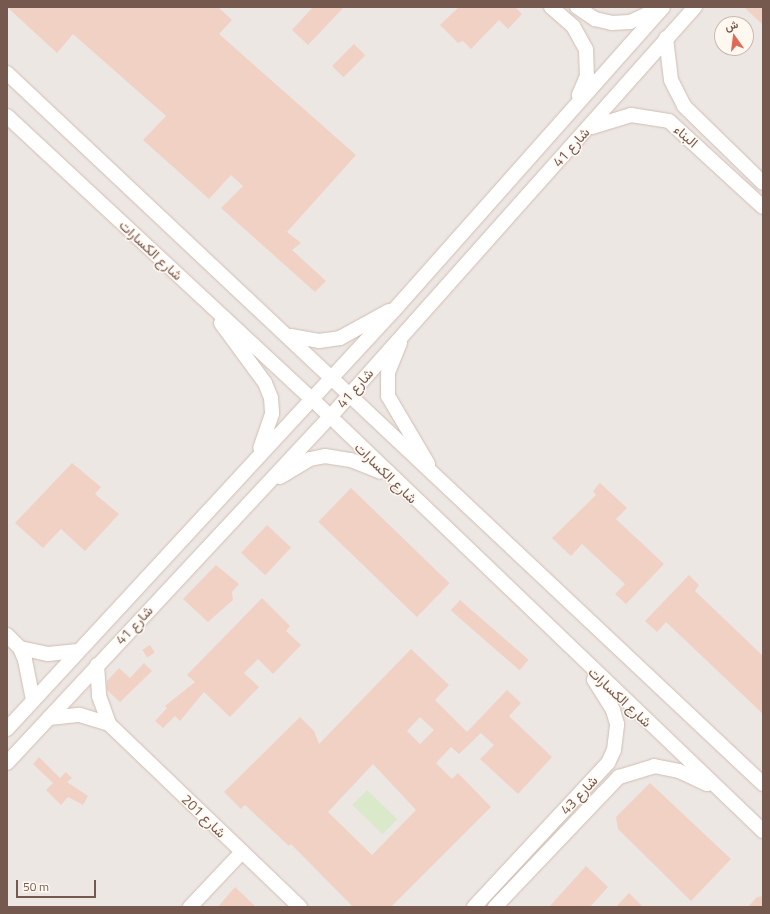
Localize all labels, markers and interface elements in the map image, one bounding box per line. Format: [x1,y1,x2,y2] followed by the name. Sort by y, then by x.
[714,16,754,56] north arrow
[723,16,740,35] text: ش
[671,121,701,151] street label: البناء
[549,124,593,170] street label: شارع 41
[116,216,186,284] street label: شارع الكسارات
[333,365,377,411] street label: شارع 41
[351,439,421,507] street label: شارع الكسارات
[112,602,156,648] street label: شارع 41
[585,663,655,731] street label: شارع الكسارات
[557,772,601,818] street label: شارع 43
[178,791,230,841] street label: شارع 201
[18,872,98,898] scale bar
[23,877,49,896] text: 50 m

